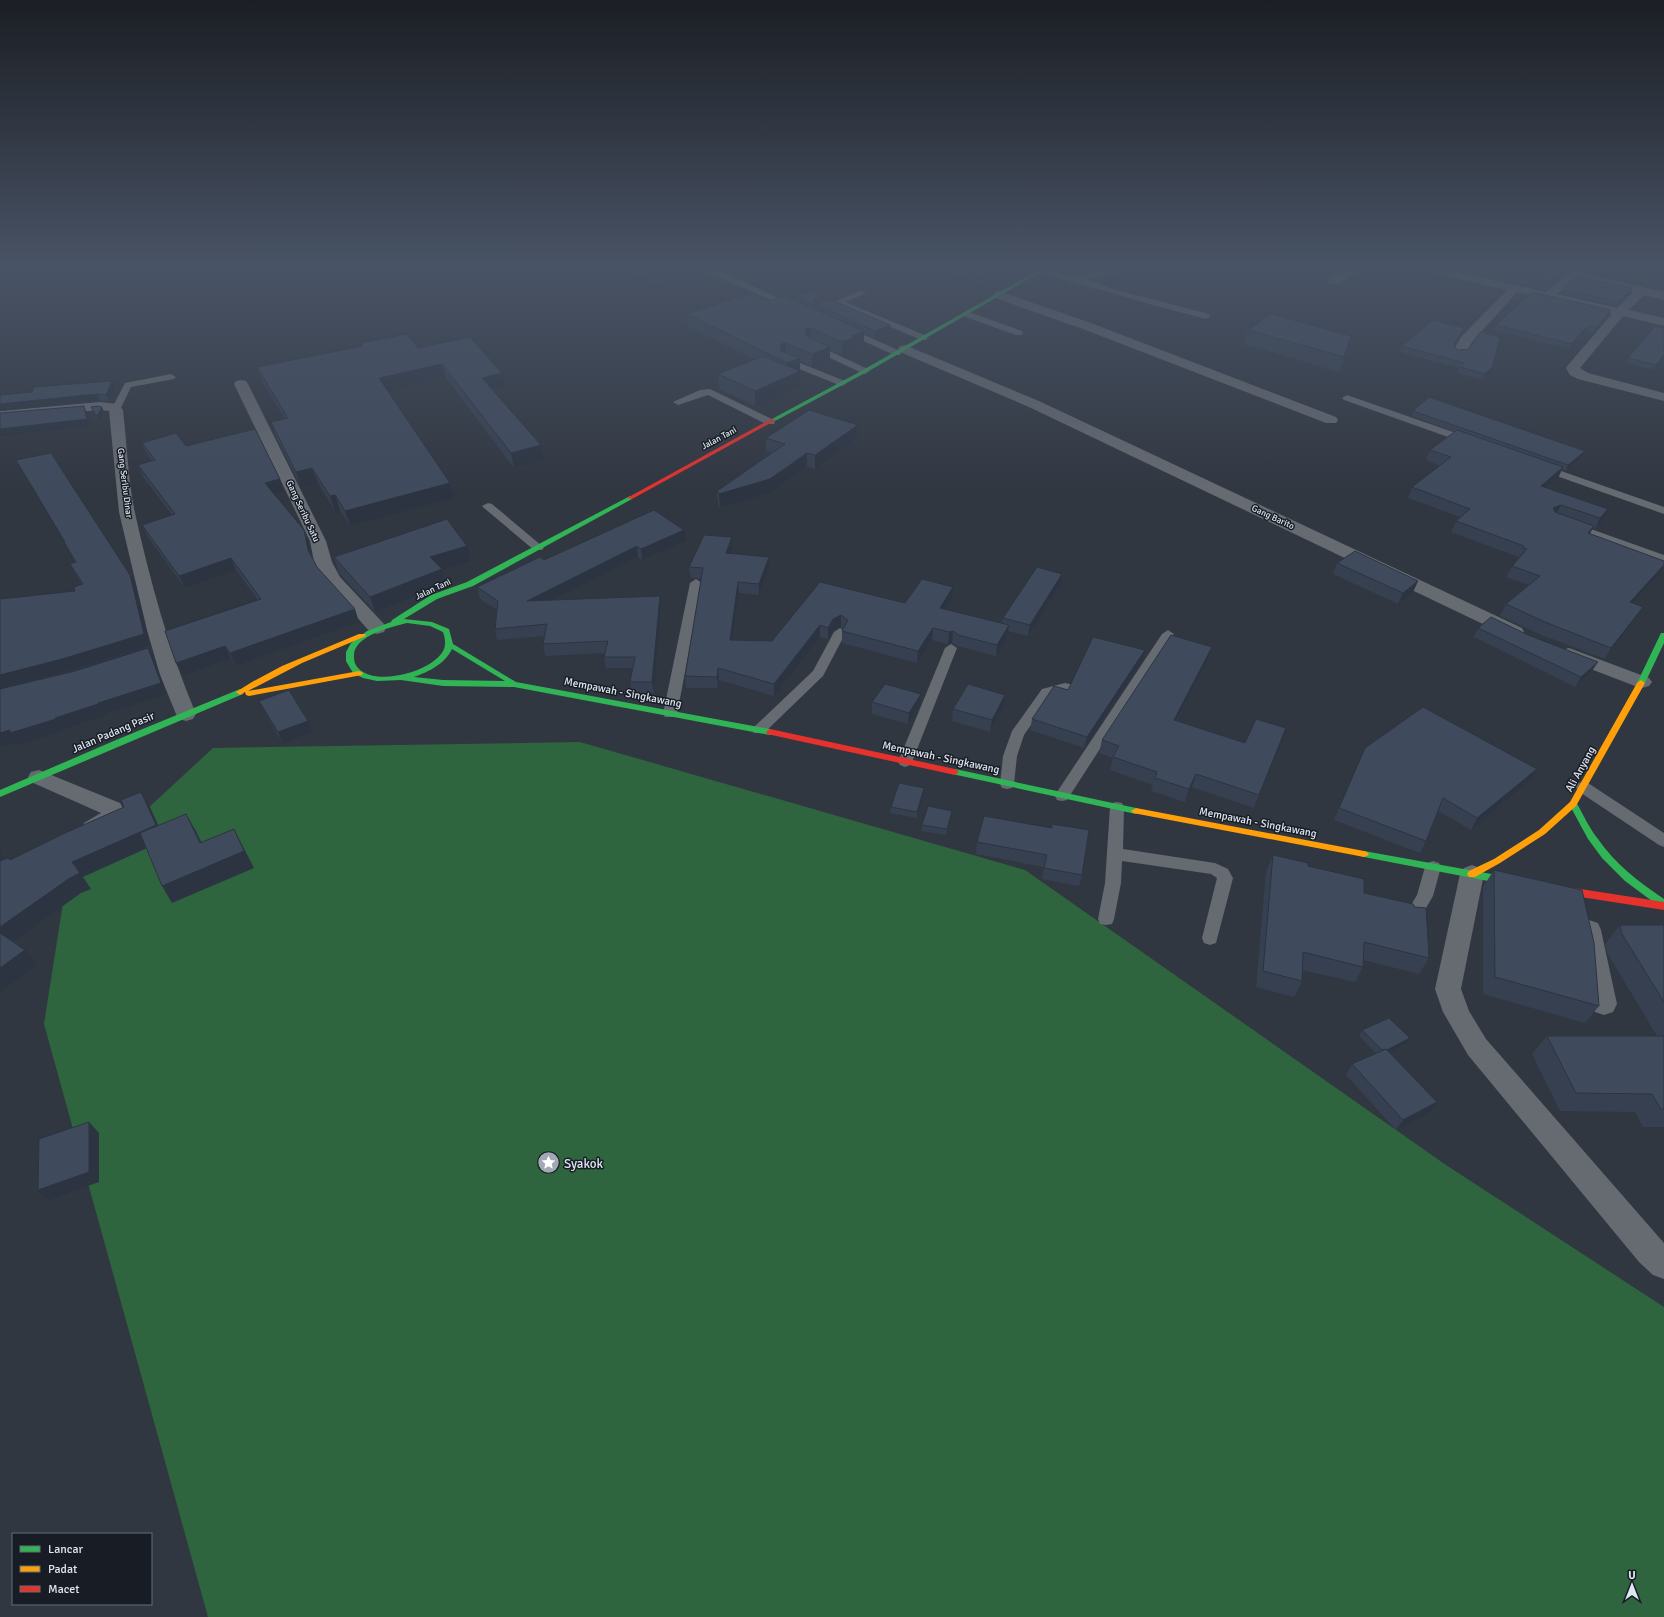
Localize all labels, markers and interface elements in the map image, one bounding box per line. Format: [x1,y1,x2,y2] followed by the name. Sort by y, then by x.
[700,425,739,452] street label: Jalan Tani
[115,448,134,519] street label: Gang Seribu Dinar
[283,479,322,544] street label: Gang Seribu Satu
[1250,503,1296,532] street label: Gang Barito
[414,576,453,603] street label: Jalan Tani
[563,675,683,710] street label: Mempawah - Singkawang
[70,709,156,756] street label: Jalan Padang Pasir
[881,739,1001,776] street label: Mempawah - Singkawang
[1563,744,1598,794] street label: Ali Anyang
[1198,805,1318,840] street label: Mempawah - Singkawang
[535,1150,561,1176] place icon: Syakok
[564,1156,603,1172] place label: Syakok
[12,1533,152,1605] legend
[48,1542,84,1557] text: Lancar
[48,1562,77,1577] text: Padat
[1612,1565,1652,1605] north arrow
[1628,1569,1636,1582] text: U
[48,1582,80,1597] text: Macet

